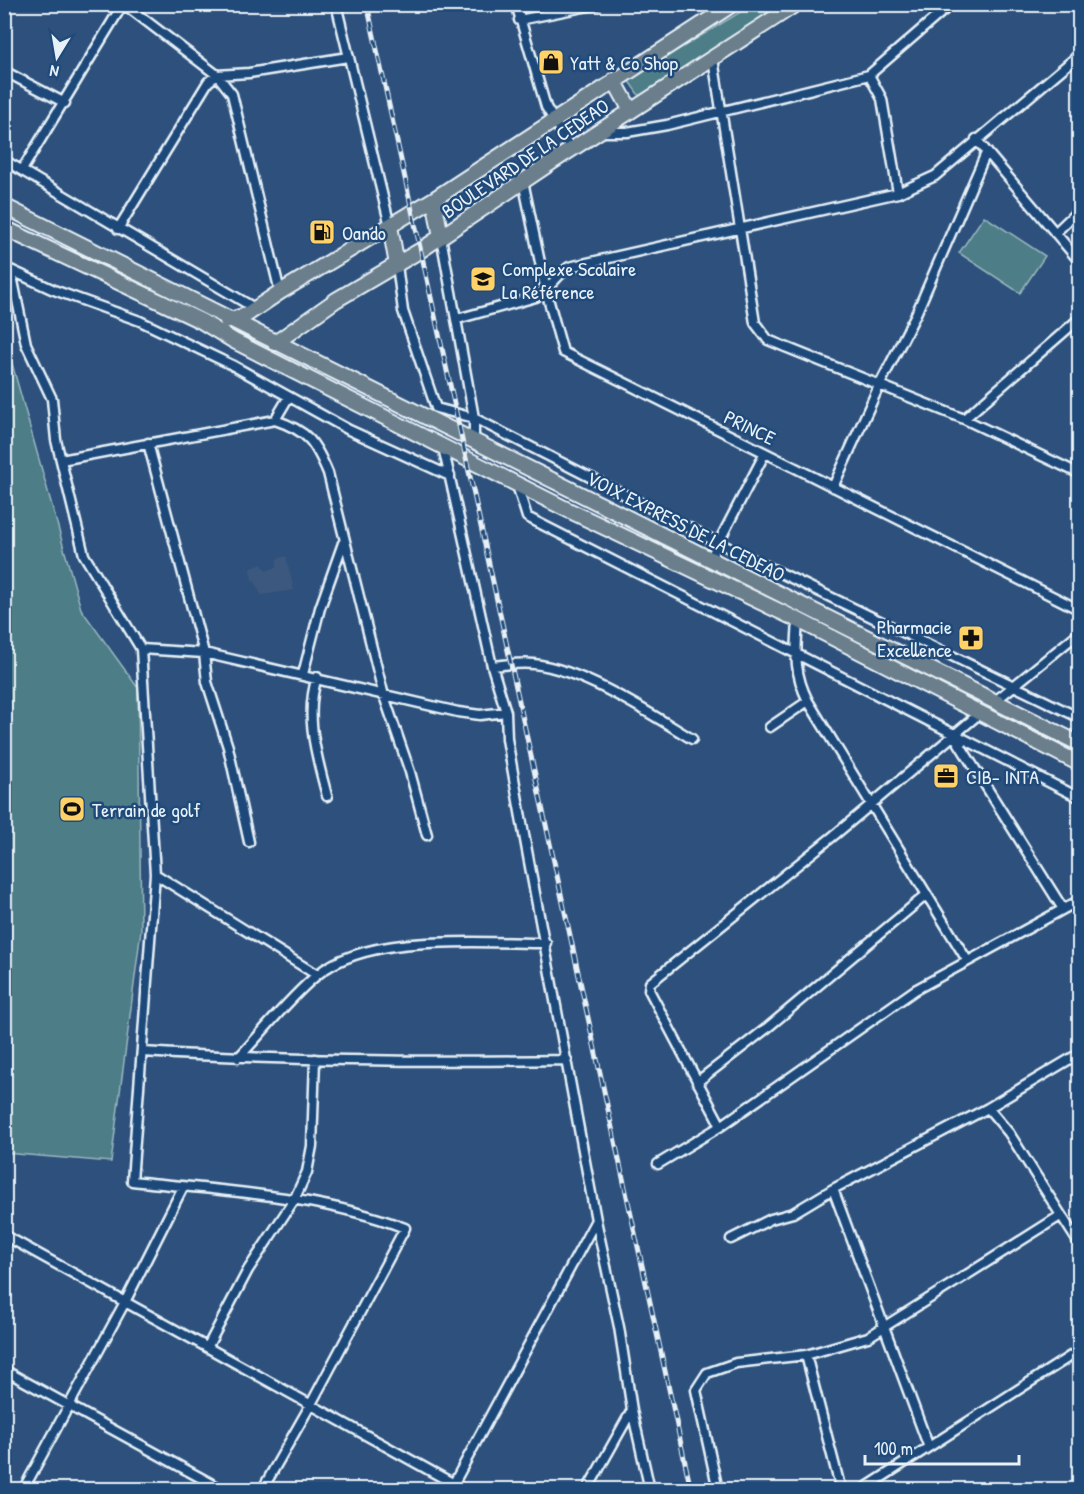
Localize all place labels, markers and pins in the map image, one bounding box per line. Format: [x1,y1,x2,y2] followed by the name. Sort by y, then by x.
[536,47,566,77] shop icon: Yatt & Co Shop
[570,49,678,76] place label: Yatt & Co Shop
[307,217,337,247] fuel station icon: Oando
[342,219,386,246] place label: Oando
[502,255,636,305] place label: Complexe Scolaire La Référence
[468,264,498,294] school or university icon: Complexe Scolaire La Référence
[877,613,952,663] place label: Pharmacie Excellence
[956,623,986,653] pharmacy icon: Pharmacie Excellence
[931,761,961,791] office icon: CIB- INTA
[966,763,1039,790] place label: CIB- INTA
[57,794,87,824] sports icon: Terrain de golf
[92,796,201,823] place label: Terrain de golf

